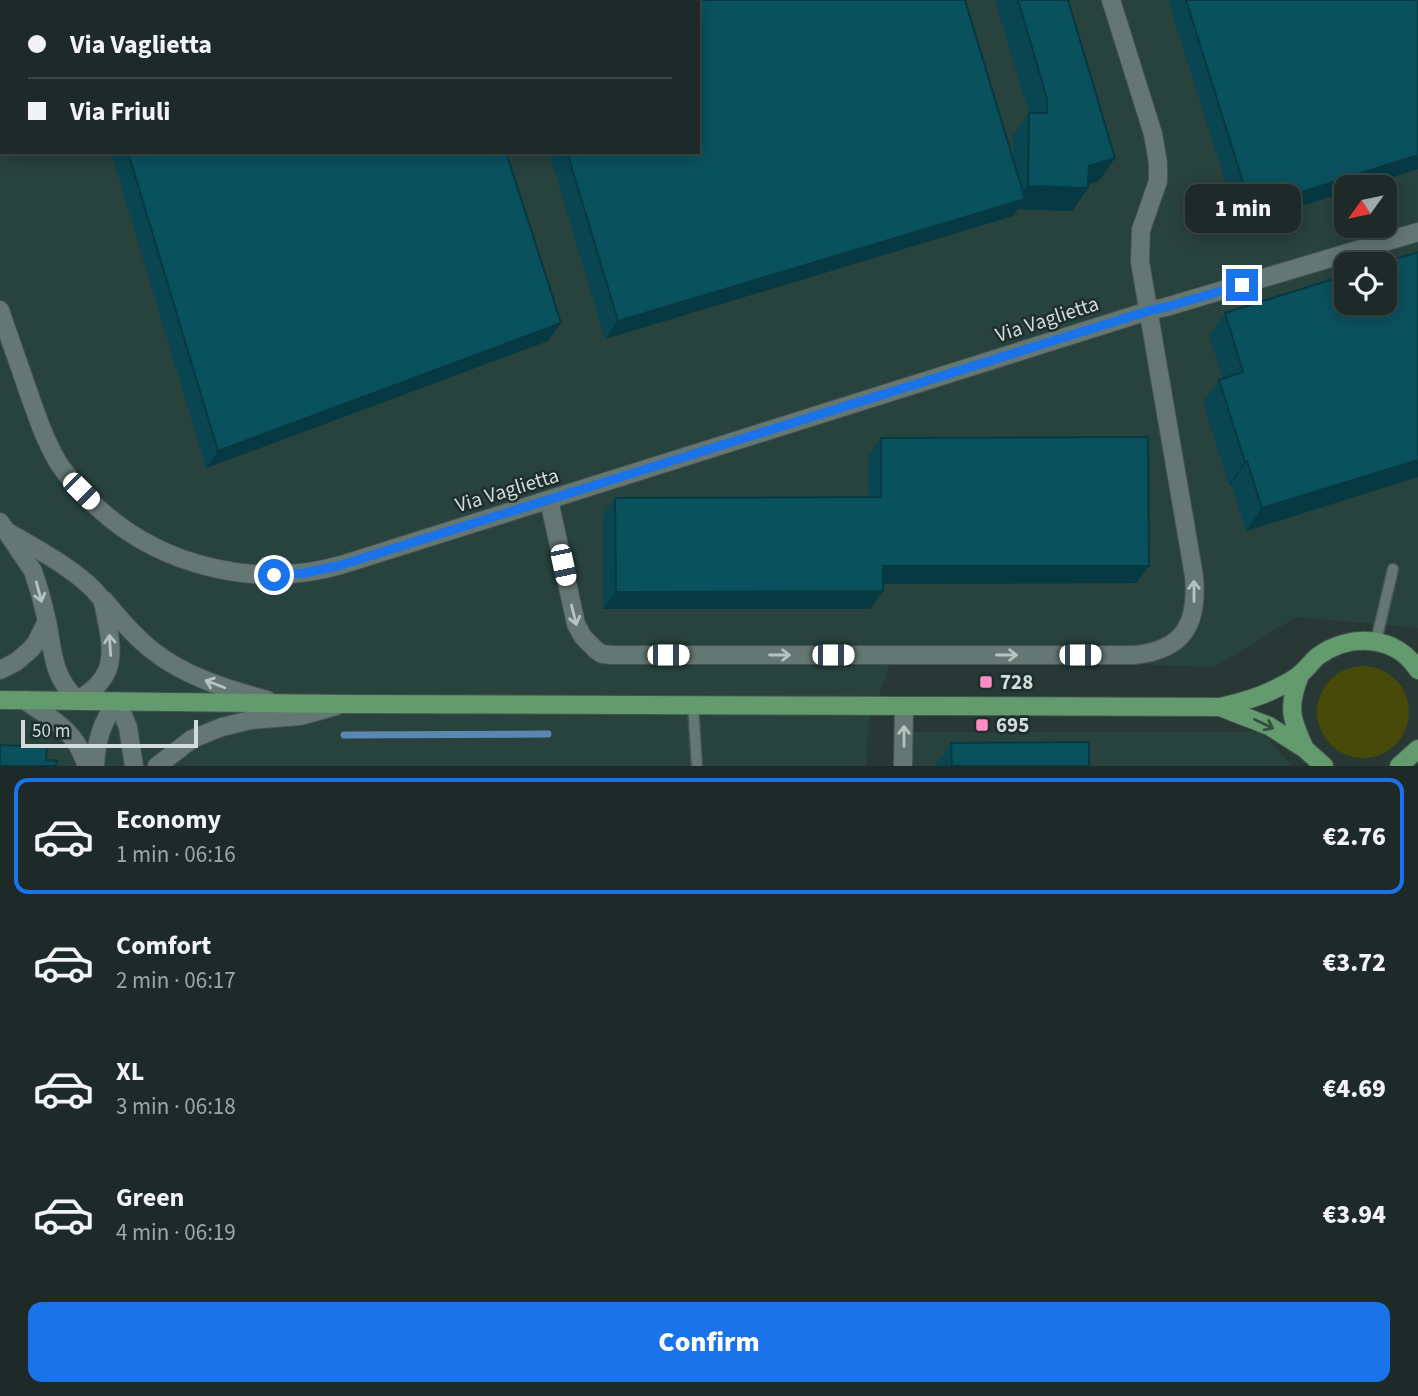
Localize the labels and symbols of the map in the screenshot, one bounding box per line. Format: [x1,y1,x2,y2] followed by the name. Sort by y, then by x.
[1334,175,1396,238] north arrow
[1184,184,1300,232] callout: 1 min
[1226,269,1258,301] route end
[992,288,1102,350] street label: Via Vaglietta
[451,460,563,520] street label: Via Vaglietta
[59,469,104,513] car
[549,542,578,588] car
[258,559,290,591] route start
[34,580,47,602] one-way arrow
[1188,580,1201,603] one-way arrow
[568,603,581,625] one-way arrow
[103,635,116,657] one-way arrow
[648,645,690,666] car
[813,645,855,666] car
[1060,645,1102,666] car
[768,648,791,662] one-way arrow
[996,648,1019,662] one-way arrow
[1000,667,1033,697] place label: 728
[978,674,994,690] marker: 728
[205,677,227,689] one-way arrow
[996,710,1029,740] place label: 695
[21,717,198,749] scale bar
[974,717,990,733] marker: 695
[1253,718,1274,732] one-way arrow
[897,725,911,748] one-way arrow

